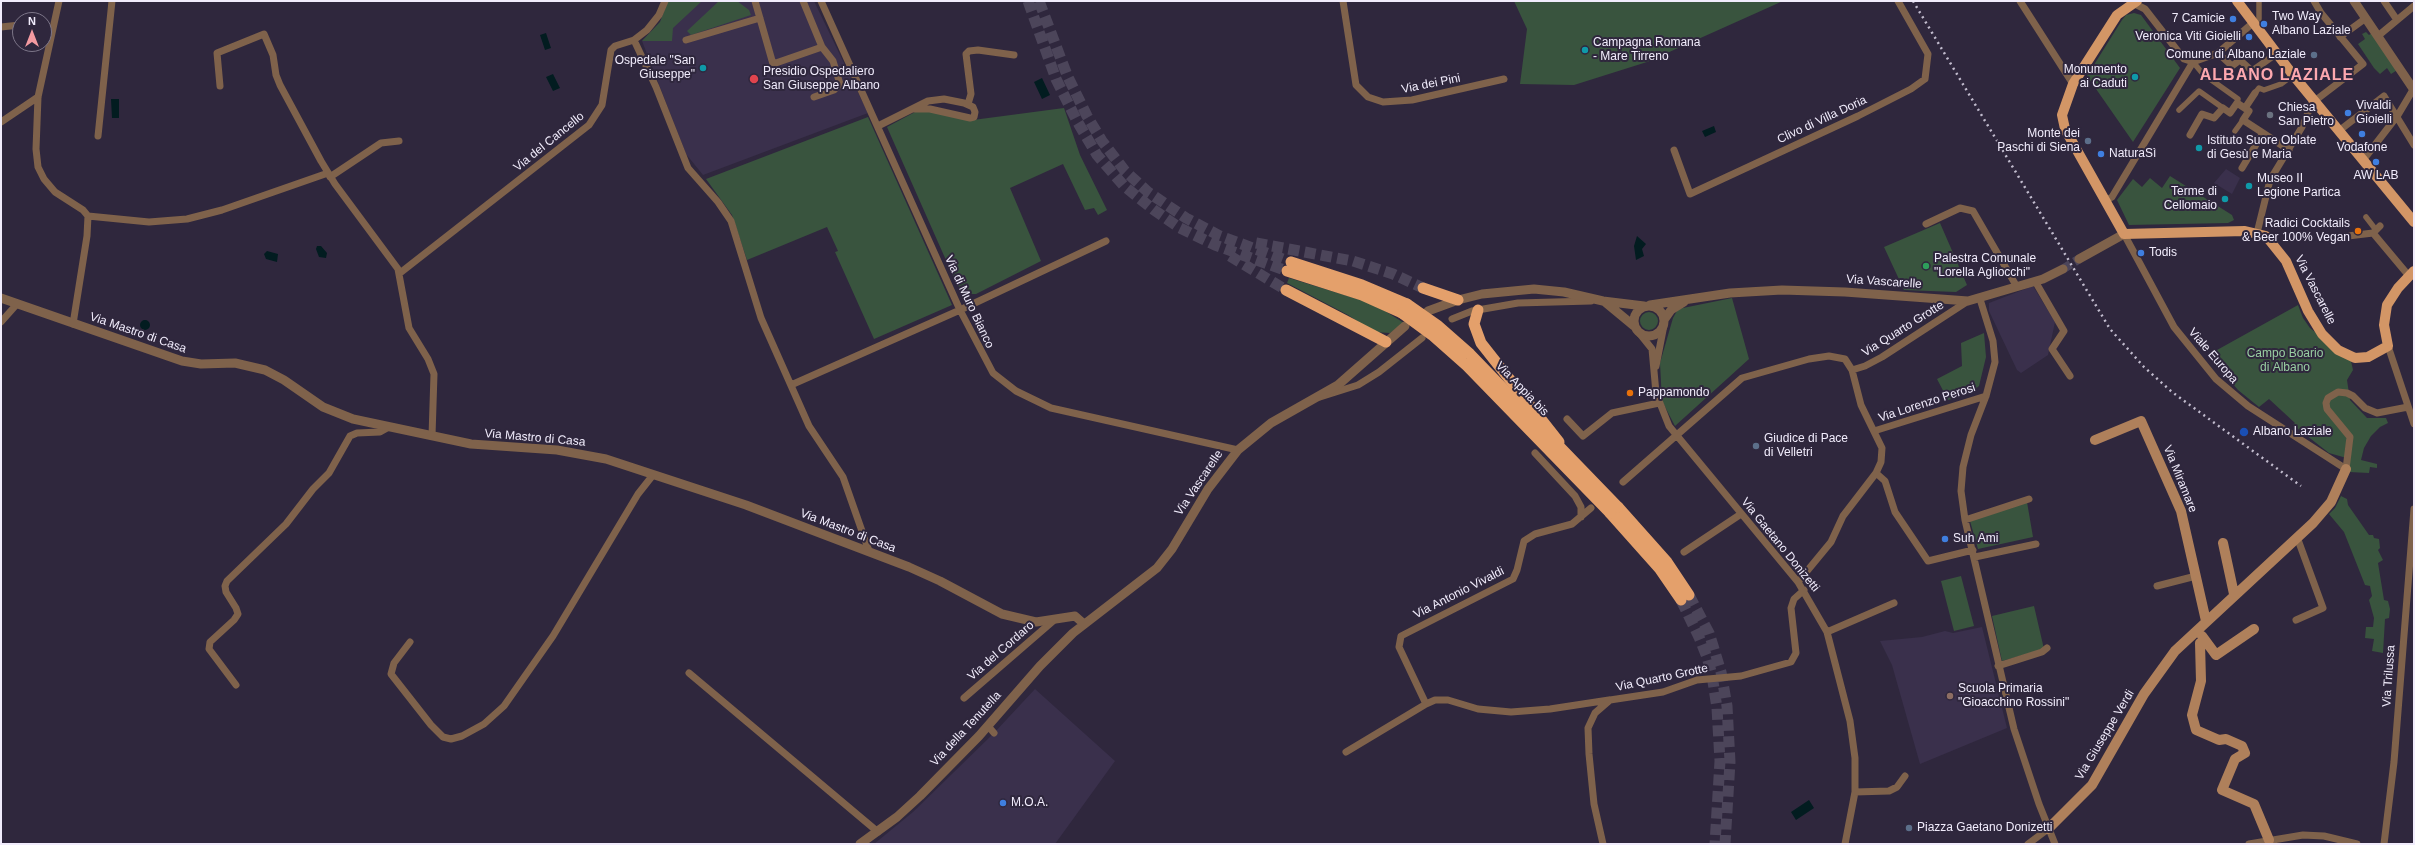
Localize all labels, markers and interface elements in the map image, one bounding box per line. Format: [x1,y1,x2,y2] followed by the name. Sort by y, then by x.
[2272,10,2351,38] place label: Two Way Albano Laziale
[12,12,52,52] north arrow
[2172,12,2225,26] place label: 7 Camicie
[2228,14,2238,24] marker: 7 Camicie
[28,15,36,27] text: N
[2259,19,2269,29] marker: Two Way Albano Laziale
[2135,30,2241,44] place label: Veronica Viti Gioielli
[2244,32,2254,42] marker: Veronica Viti Gioielli
[1593,36,1700,64] place label: Campagna Romana - Mare Tirreno
[1580,45,1590,55] marker: Campagna Romana - Mare Tirreno
[2166,48,2306,62] place label: Comune di Albano Laziale
[2309,50,2319,60] marker: Comune di Albano Laziale
[615,54,695,82] place label: Ospedale "San Giuseppe"
[698,63,708,73] marker: Ospedale "San Giuseppe"
[2064,63,2127,91] place label: Monumento ai Caduti
[763,65,880,93] place label: Presidio Ospedaliero San Giuseppe Albano
[2200,66,2354,86] district label: ALBANO LAZIALE
[1400,71,1462,97] street label: Via dei Pini
[2130,72,2140,82] marker: Monumento ai Caduti
[748,73,760,85] marker: Presidio Ospedaliero San Giuseppe Albano
[1775,93,1869,147] street label: Clivo di Villa Doria
[2356,99,2392,127] place label: Vivaldi Gioielli
[2278,101,2334,129] place label: Chiesa San Pietro
[2343,108,2353,118] marker: Vivaldi Gioielli
[511,109,587,175] street label: Via del Cancello
[2265,110,2275,120] marker: Chiesa San Pietro
[1997,127,2080,155] place label: Monte dei Paschi di Siena
[2357,129,2367,139] marker: Vodafone
[2207,134,2316,162] place label: Istituto Suore Oblate di Gesù e Maria
[2083,136,2093,146] marker: Monte dei Paschi di Siena
[2337,141,2387,155] place label: Vodafone
[2194,143,2204,153] marker: Istituto Suore Oblate di Gesù e Maria
[2109,147,2156,161] place label: NaturaSì
[2096,149,2106,159] marker: NaturaSì
[2371,157,2381,167] marker: AW LAB
[2354,169,2398,183] place label: AW LAB
[2257,172,2340,200] place label: Museo II Legione Partica
[2244,181,2254,191] marker: Museo II Legione Partica
[2164,185,2217,213] place label: Terme di Cellomaio
[2220,194,2230,204] marker: Terme di Cellomaio
[2242,217,2350,245] place label: Radici Cocktails & Beer 100% Vegan
[2353,226,2363,236] marker: Radici Cocktails & Beer 100% Vegan
[2149,246,2177,260] place label: Todis
[2136,248,2146,258] marker: Todis
[1934,252,2036,280] place label: Palestra Comunale "Lorella Agliocchi"
[941,253,997,351] street label: Via di Muro Bianco
[2291,253,2339,327] street label: Via Vascarelle
[1921,261,1931,271] marker: Palestra Comunale "Lorella Agliocchi"
[1846,272,1922,292] street label: Via Vascarelle
[1859,298,1947,360] street label: Via Quarto Grotte
[88,310,188,356] street label: Via Mastro di Casa
[2185,325,2241,387] street label: Viale Europa
[2247,347,2323,375] park label: Campo Boario di Albano
[1493,359,1551,419] street label: Via Appia bis
[1877,381,1977,425] street label: Via Lorenzo Perosi
[1638,386,1709,400] place label: Pappamondo
[1625,388,1635,398] marker: Pappamondo
[2253,425,2332,439] place label: Albano Laziale
[484,426,586,450] street label: Via Mastro di Casa
[2238,426,2250,438] marker: Albano Laziale
[1764,432,1848,460] place label: Giudice di Pace di Velletri
[1751,441,1761,451] marker: Giudice di Pace di Velletri
[2160,443,2200,515] street label: Via Miramare
[1172,448,1226,518] street label: Via Vascarelle
[1738,495,1822,595] street label: Via Gaetano Donizetti
[798,506,898,556] street label: Via Mastro di Casa
[1953,532,1998,546] place label: Suh Ami
[1940,534,1950,544] marker: Suh Ami
[1411,564,1507,622] street label: Via Antonio Vivaldi
[965,618,1037,684] street label: Via del Cordaro
[2380,645,2398,707] street label: Via Trilussa
[1615,661,1709,695] street label: Via Quarto Grotte
[1958,682,2069,710] place label: Scuola Primaria "Gioacchino Rossini"
[2072,687,2138,783] street label: Via Giuseppe Verdi
[928,689,1004,769] street label: Via della Tenutella
[1945,691,1955,701] marker: Scuola Primaria "Gioacchino Rossini"
[1011,796,1048,810] place label: M.O.A.
[998,798,1008,808] marker: M.O.A.
[1917,821,2052,835] place label: Piazza Gaetano Donizetti
[1904,823,1914,833] marker: Piazza Gaetano Donizetti

